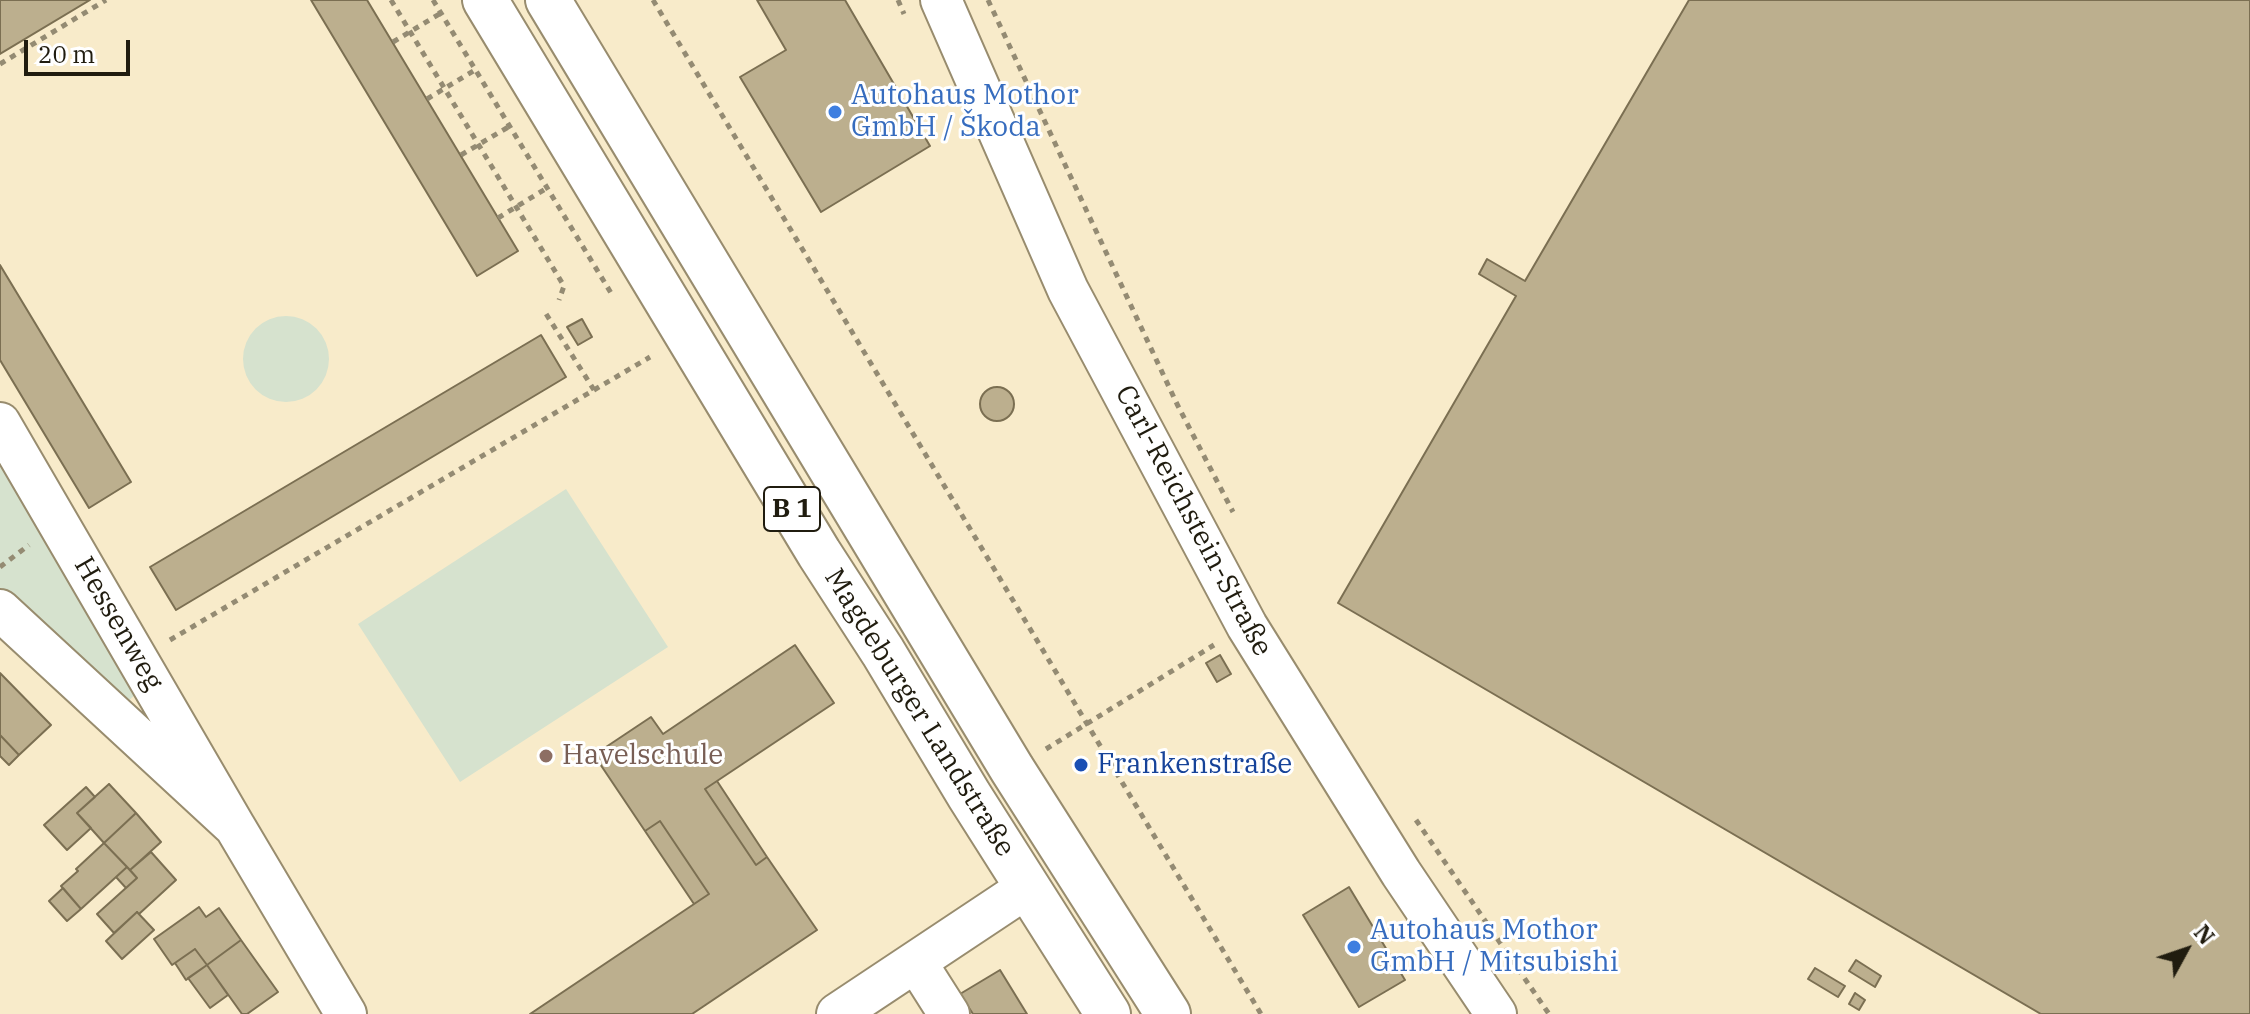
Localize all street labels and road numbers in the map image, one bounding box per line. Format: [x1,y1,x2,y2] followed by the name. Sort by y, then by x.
[1107,380,1279,662] street label: Carl-Reichstein-Straße
[764,487,820,531] road number: B 1
[66,551,170,697] street label: Hessenweg
[817,563,1021,863] street label: Magdeburger Landstraße

